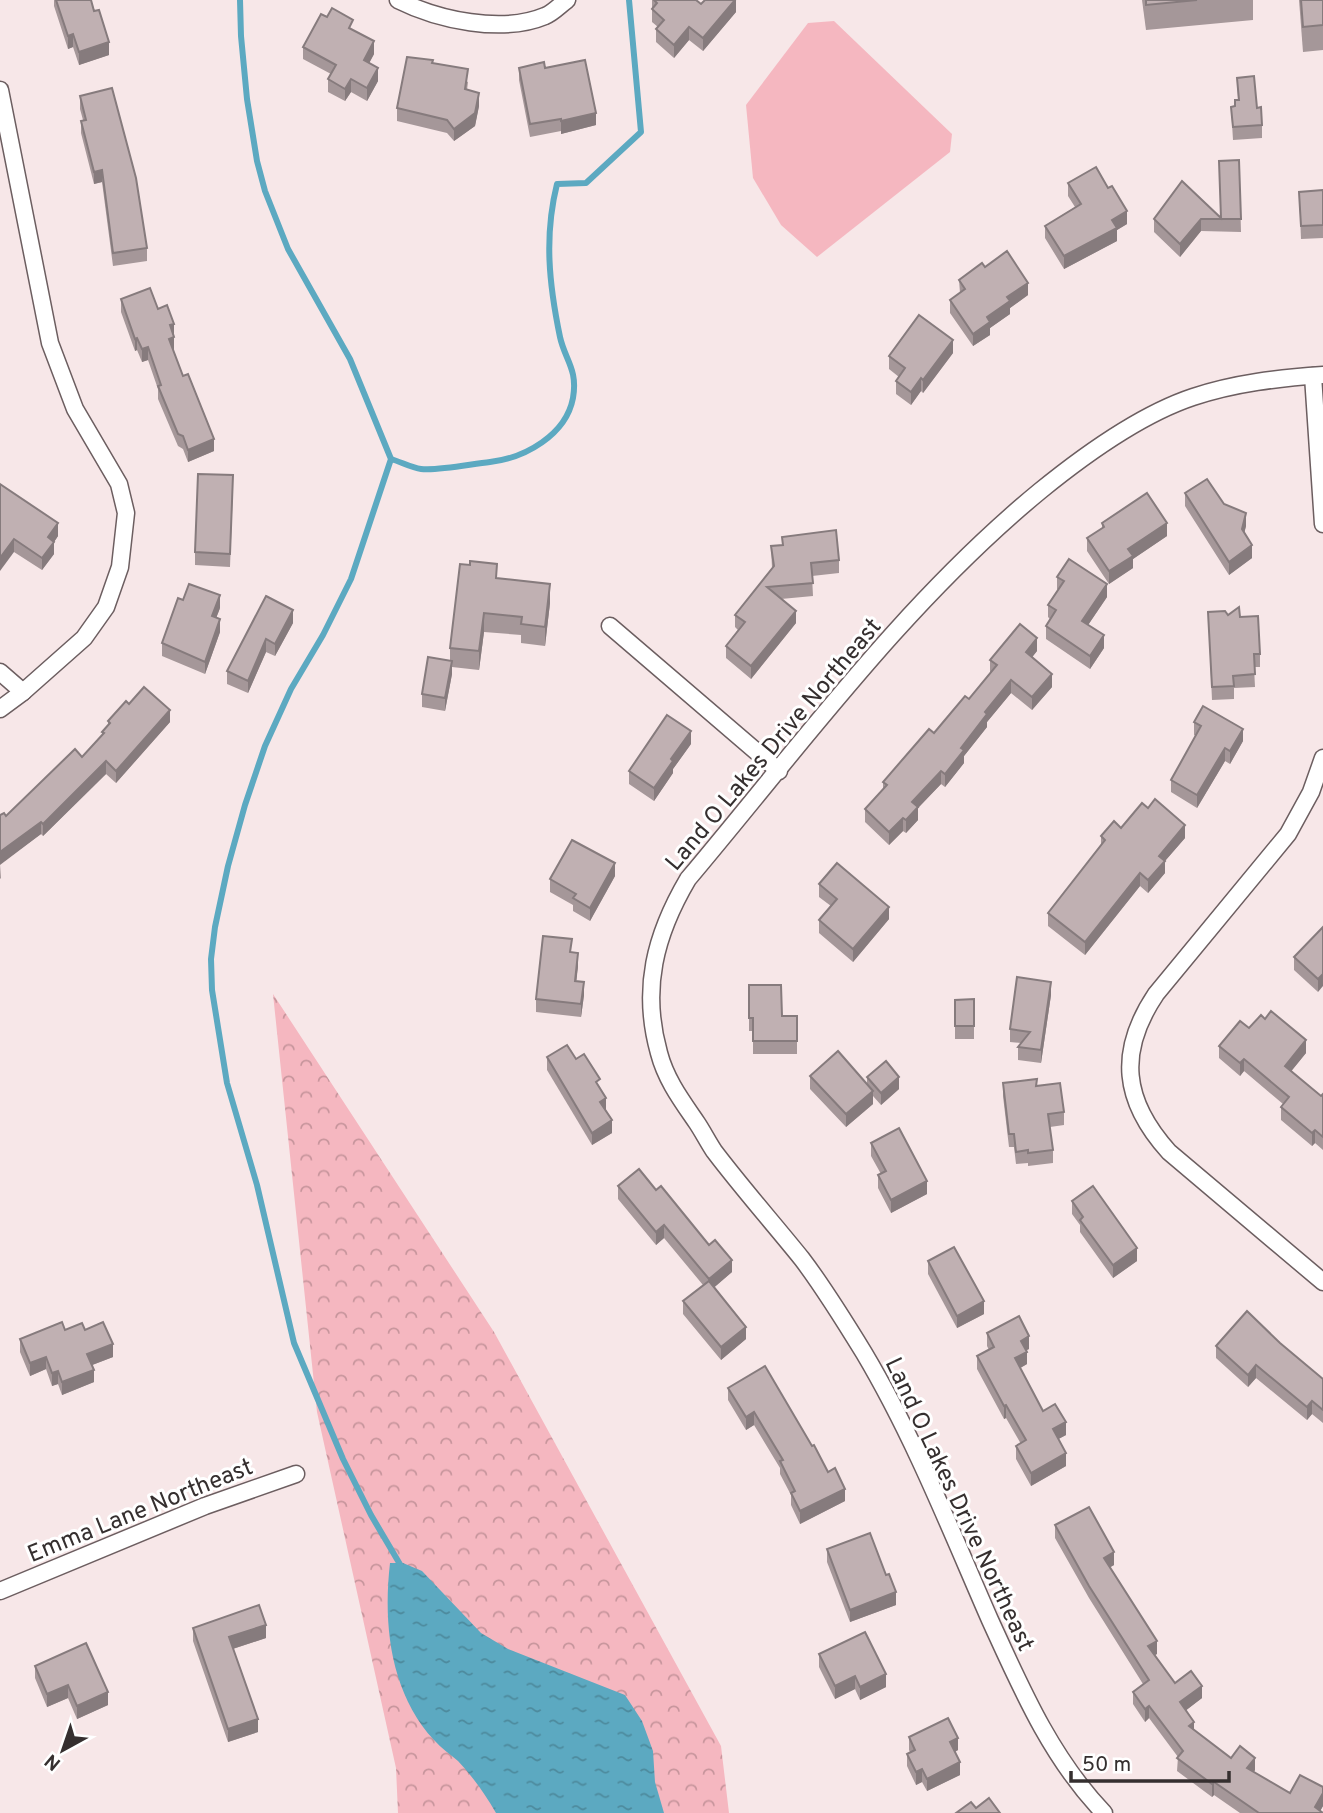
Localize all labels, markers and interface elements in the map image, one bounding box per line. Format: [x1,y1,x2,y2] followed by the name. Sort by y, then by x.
[660,613,889,878] street label: Land O Lakes Drive Northeast
[877,1353,1040,1656] street label: Land O Lakes Drive Northeast
[24,1453,258,1571] street label: Emma Lane Northeast
[28,1715,98,1785] north arrow
[1071,1740,1228,1784] scale bar
[40,1748,66,1775] text: N
[1082,1752,1131,1779] text: 50 m

